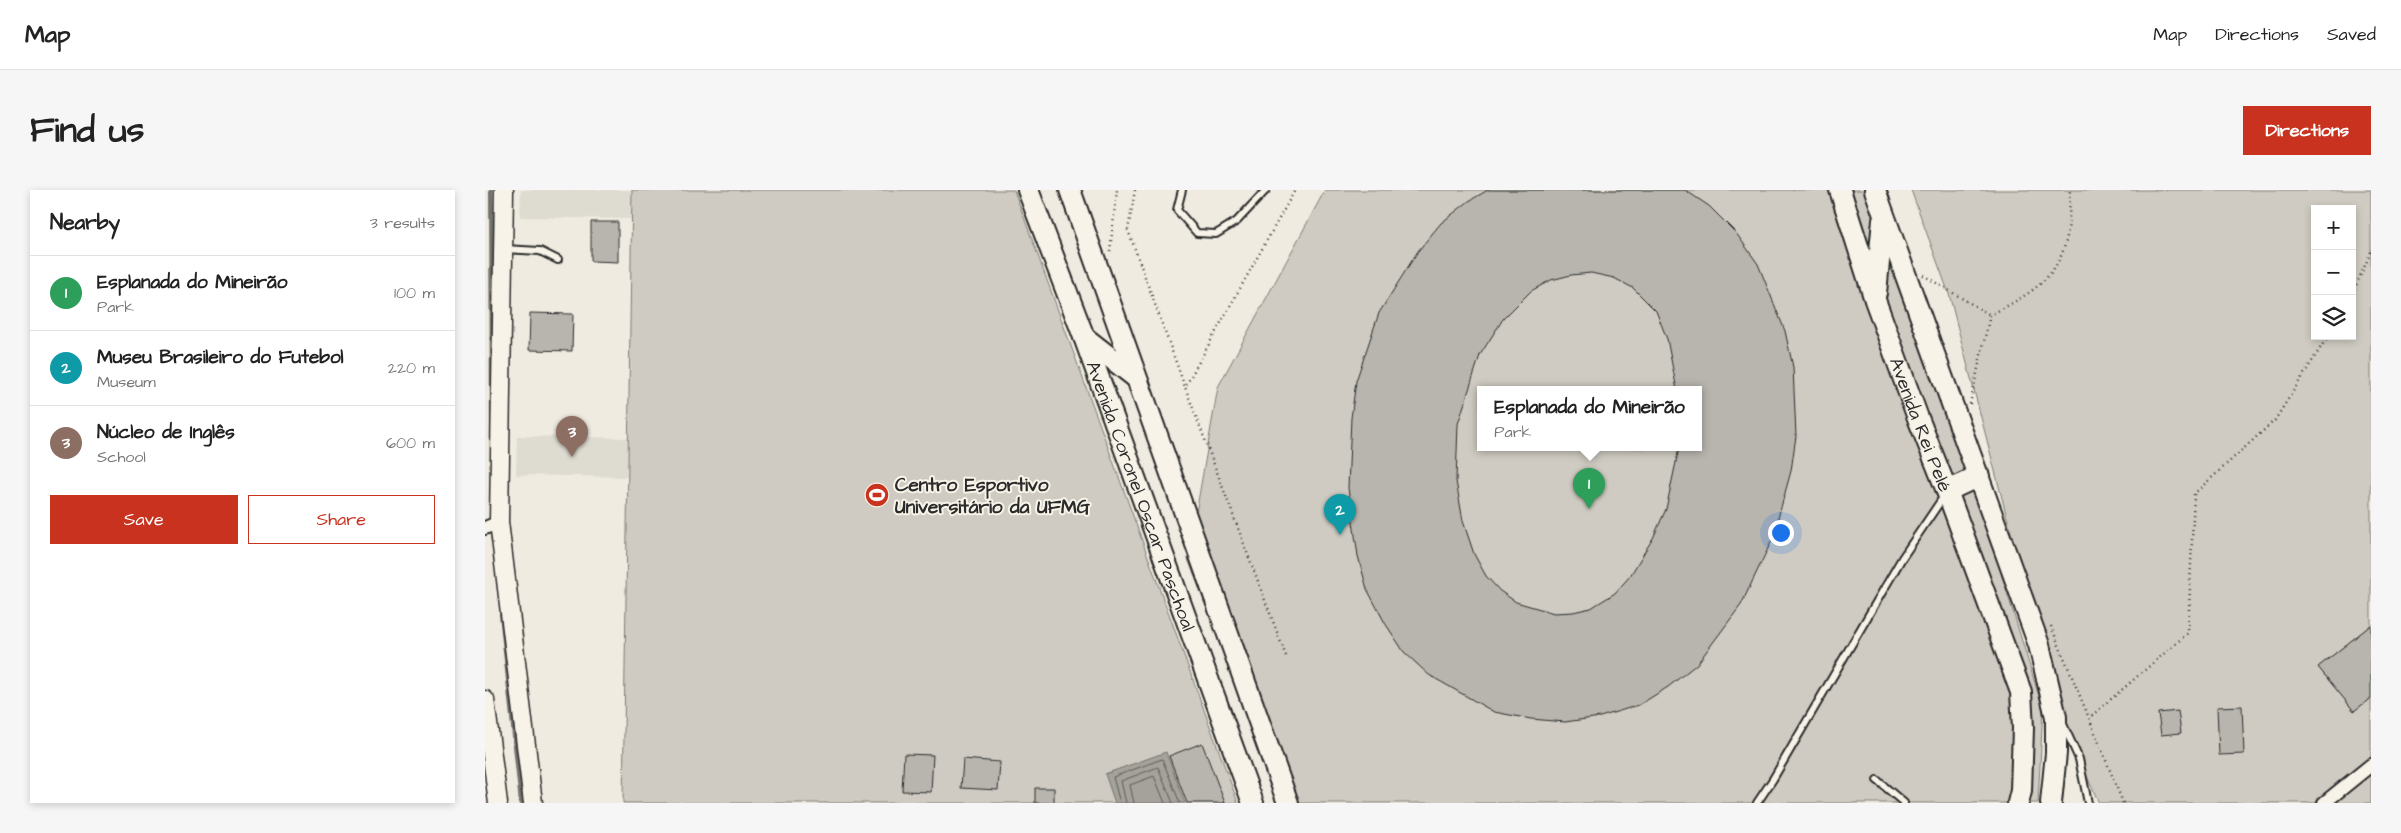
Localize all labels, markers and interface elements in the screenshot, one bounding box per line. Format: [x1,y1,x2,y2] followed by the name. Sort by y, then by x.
[25,18,70,52] text: Map
[2153,22,2187,47] text: Map
[2215,22,2299,47] text: Directions
[2327,22,2376,47] text: Saved
[30,106,144,155] text: Find us
[2243,106,2371,155] button: Directions
[2311,205,2356,340] map controls
[2311,205,2356,250] button: +
[50,208,120,237] text: Nearby
[370,212,435,234] text: 3 results
[2311,250,2356,295] button: −
[97,269,287,296] text: Esplanada do Mineirão
[65,282,67,304] text: 1
[394,282,435,304] text: 100 m
[2311,295,2356,340] button: layers
[97,296,134,318] text: Park
[97,344,344,371] text: Museu Brasileiro do Futebol
[1882,354,1958,496] street label: Avenida Rei Pelé
[61,357,71,379] text: 2
[388,357,435,379] text: 220 m
[1079,357,1201,635] street label: Avenida Coronel Oscar Paschoal
[97,371,156,393] text: Museum
[1477,386,1702,451] popup
[1494,394,1685,421] text: Esplanada do Mineirão
[556,416,588,457] pin: 3
[97,419,235,446] text: Núcleo de Inglês
[1494,421,1531,443] text: Park
[62,432,70,454] text: 3
[386,432,435,454] text: 600 m
[97,446,146,468] text: School
[1573,468,1605,509] pin: 1
[895,472,1091,521] place label: Centro Esportivo Universitário da UFMG
[864,482,890,508] sports icon: Centro Esportivo Universitário da UFMG
[1324,494,1356,535] pin: 2
[50,495,238,544] button: Save
[248,495,435,544] button: Share
[1768,520,1794,546] your location

